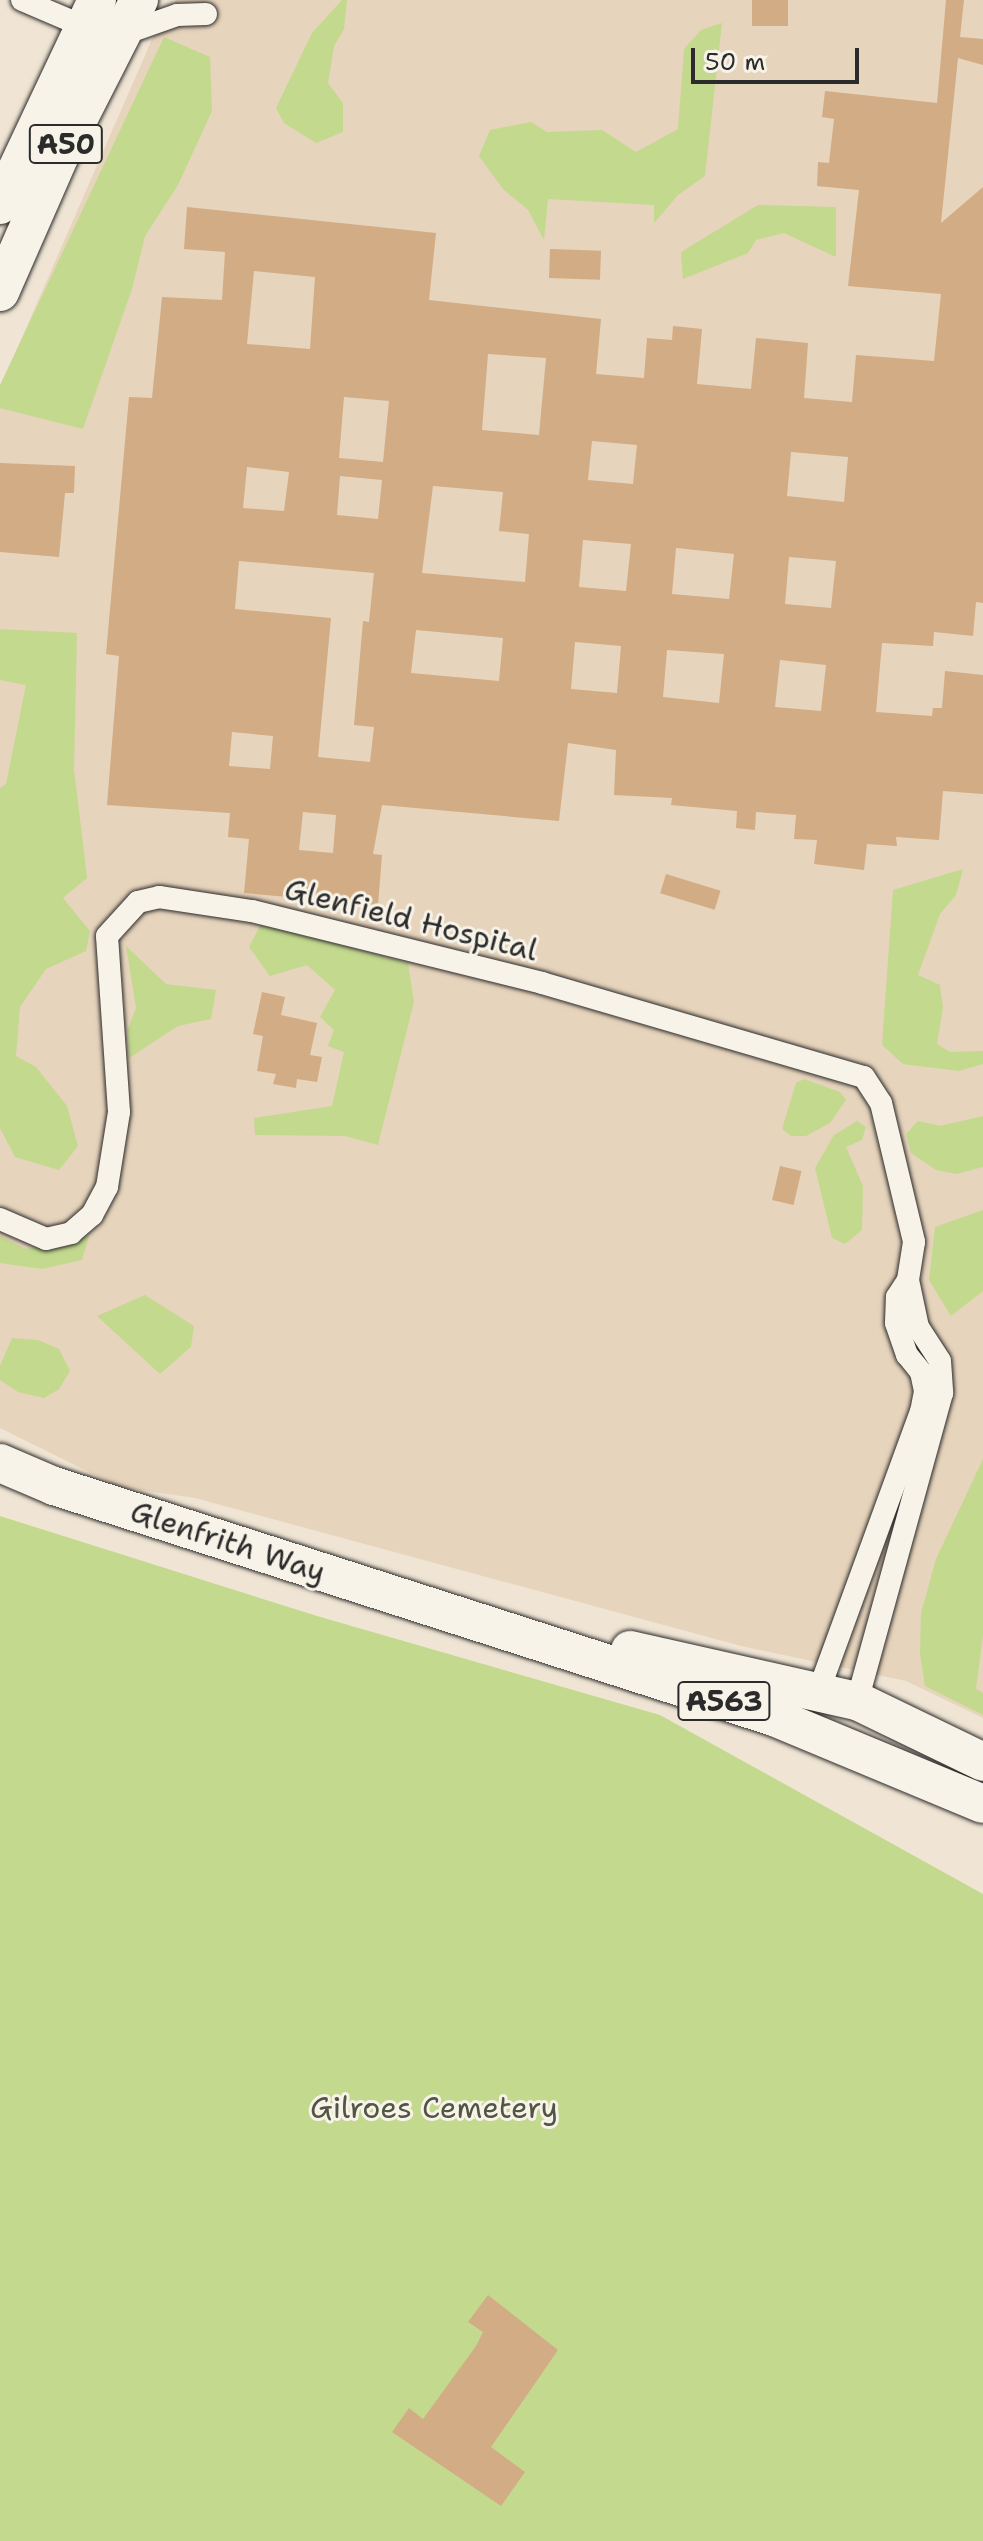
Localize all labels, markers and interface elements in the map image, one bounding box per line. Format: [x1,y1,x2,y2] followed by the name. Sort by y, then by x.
[695,32,863,82] scale bar
[705,46,765,78] text: 50 m
[28,120,104,168] road number: A50
[281,871,541,969] street label: Glenfield Hospital
[126,1494,330,1590] street label: Glenfrith Way
[676,1677,772,1725] road number: A563
[310,2090,558,2126] park label: Gilroes Cemetery

